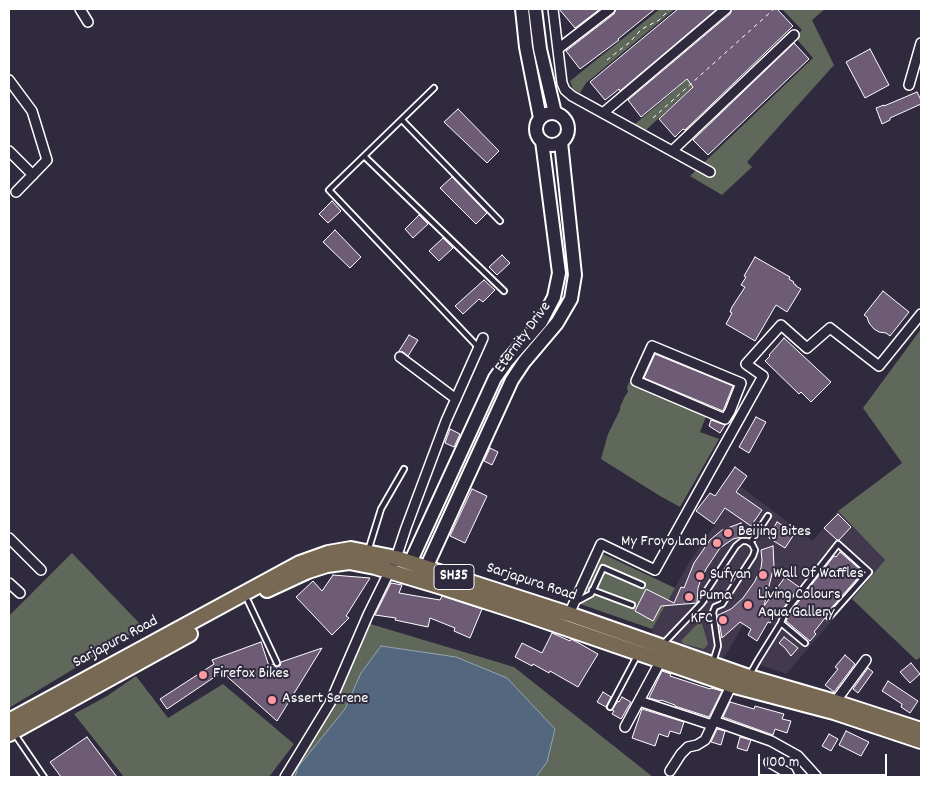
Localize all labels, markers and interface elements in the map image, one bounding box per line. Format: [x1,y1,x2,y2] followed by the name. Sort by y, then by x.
[492,299,556,377] street label: Eternity Drive
[738,523,811,543] place label: Beijing Bites
[722,527,734,539] marker: Beijing Bites
[621,533,707,553] place label: My Froyo Land
[711,537,723,549] marker: My Froyo Land
[484,559,578,607] street label: Sarjapura Road
[434,564,474,590] road number: SH35
[773,565,864,585] place label: Wall Of Waffles
[710,566,751,586] place label: Sufyan
[757,569,769,581] marker: Wall Of Waffles
[694,570,706,582] marker: Sufyan
[758,586,841,624] place label: Living Colours Aqua Gallery
[699,587,732,607] place label: Puma
[683,591,695,603] marker: Puma
[742,599,754,611] marker: Living Colours Aqua Gallery
[691,610,713,630] place label: KFC
[70,613,162,673] street label: Sarjapura Road
[717,614,729,626] marker: KFC
[213,665,289,685] place label: Firefox Bikes
[197,669,209,681] marker: Firefox Bikes
[282,690,368,710] place label: Assert Serene
[266,694,278,706] marker: Assert Serene
[760,744,889,776] scale bar
[766,752,799,774] text: 100 m

